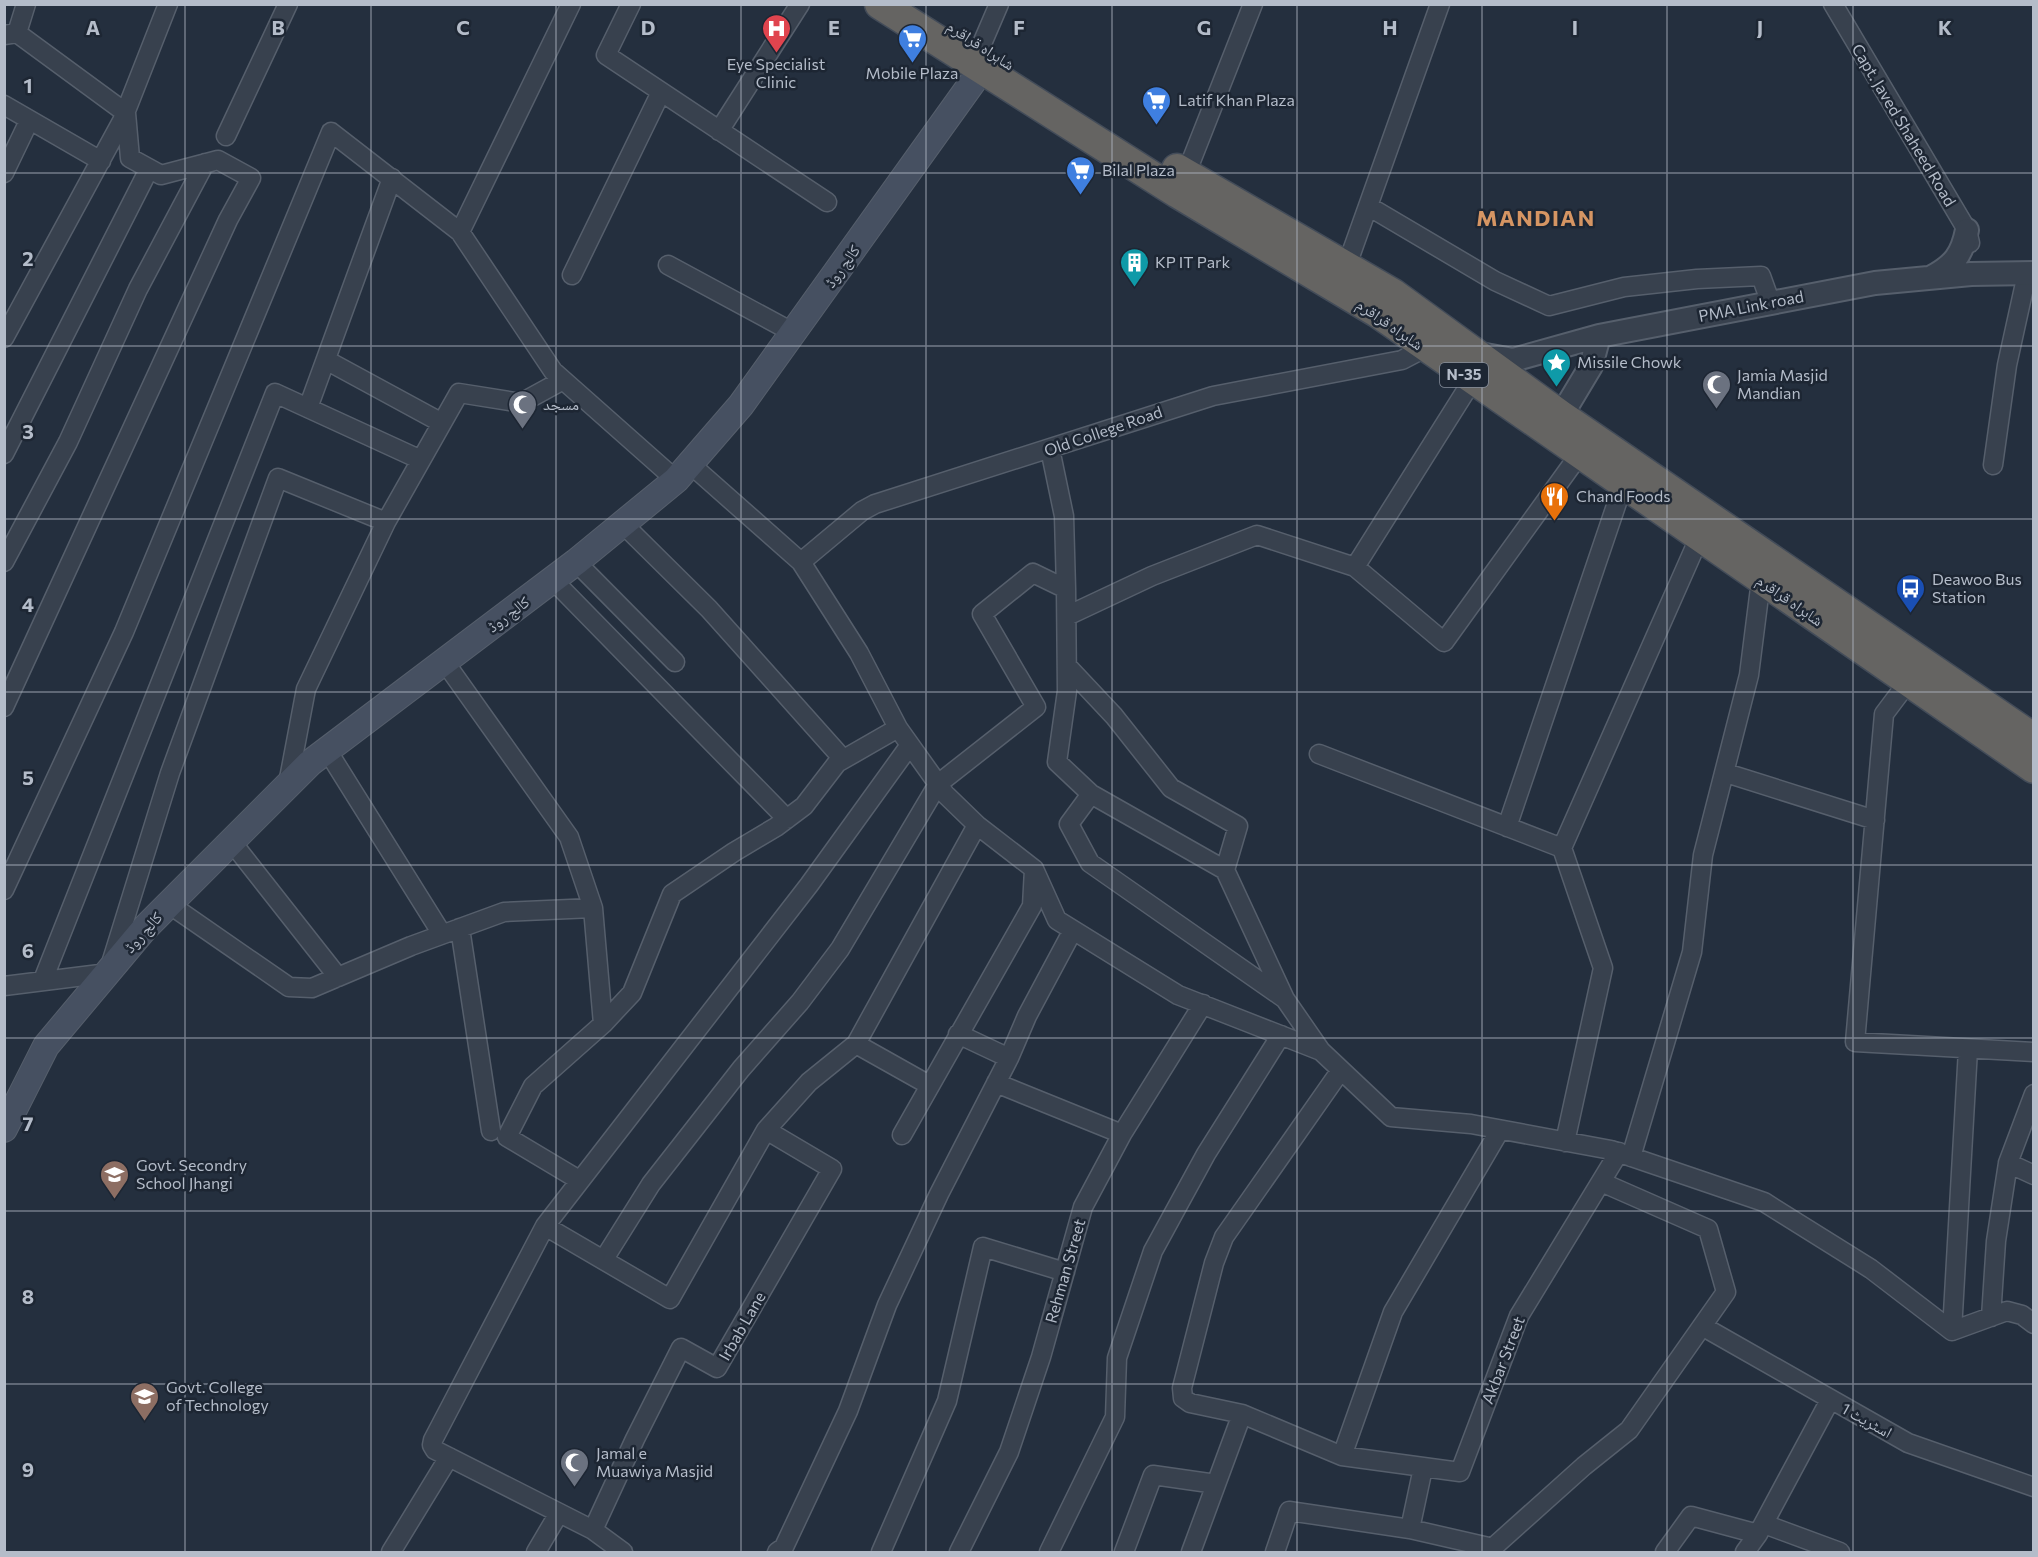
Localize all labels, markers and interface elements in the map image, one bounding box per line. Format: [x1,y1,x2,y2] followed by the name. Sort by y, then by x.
[760,12,792,54] hospital icon: Eye Specialist Clinic
[86,15,100,39] text: A
[271,15,285,39] text: B
[456,15,470,39] text: C
[641,15,655,39] text: D
[828,15,840,39] text: E
[1013,15,1025,39] text: F
[1197,15,1211,39] text: G
[1383,15,1398,39] text: H
[1572,15,1578,39] text: I
[1757,15,1763,39] text: J
[1938,15,1952,39] text: K
[943,16,1019,75] street label: شاہراہ قراقرم
[896,22,928,64] supermarket icon: Mobile Plaza
[1848,40,1961,209] street label: Capt. Javed Shaheed Road
[727,54,826,91] place label: Eye Specialist Clinic
[866,63,958,82] place label: Mobile Plaza
[23,73,33,97] text: 1
[1141,84,1173,126] supermarket icon: Latif Khan Plaza
[1178,90,1295,109] place label: Latif Khan Plaza
[1065,154,1097,196] supermarket icon: Bilal Plaza
[1102,160,1175,179] place label: Bilal Plaza
[1476,204,1596,231] district label: MANDIAN
[820,240,865,292] street label: کالج روڈ
[22,246,34,270] text: 2
[1118,246,1150,288] building icon: KP IT Park
[1155,252,1230,271] place label: KP IT Park
[1697,286,1805,325] street label: PMA Link road
[1352,294,1427,355] street label: شاہراہ قراقرم
[1540,346,1572,388] place icon: Missile Chowk
[1577,352,1682,371] place label: Missile Chowk
[1440,363,1488,387] road number: N-35
[1737,365,1828,402] place label: Jamia Masjid Mandian
[1700,368,1732,410] mosque icon: Jamia Masjid Mandian
[506,388,538,430] mosque icon: مسجد
[543,394,579,413] place label: مسجد
[1041,401,1165,460] street label: Old College Road
[22,419,34,443] text: 3
[1539,480,1571,522] restaurant icon: Chand Foods
[1576,486,1670,505] place label: Chand Foods
[1932,569,2022,606] place label: Deawoo Bus Station
[1752,570,1827,631] street label: شاہراہ قراقرم
[1895,572,1927,614] bus stop icon: Deawoo Bus Station
[483,591,534,637] street label: کالج روڈ
[22,592,34,616] text: 4
[22,765,34,789] text: 5
[119,907,168,957] street label: کالج روڈ
[22,938,34,962] text: 6
[23,1111,34,1135] text: 7
[136,1155,247,1192] place label: Govt. Secondry School Jhangi
[99,1158,131,1200] school or university icon: Govt. Secondry School Jhangi
[1041,1216,1089,1325] street label: Rehman Street
[22,1284,34,1308] text: 8
[714,1288,769,1364] street label: Irbab Lane
[1477,1313,1528,1406] street label: Akbar Street
[166,1377,269,1414] place label: Govt. College of Technology
[129,1380,161,1422] school or university icon: Govt. College of Technology
[1838,1398,1896,1442] street label: اسٹریٹ 1
[596,1443,713,1480] place label: Jamal e Muawiya Masjid
[559,1446,591,1488] mosque icon: Jamal e Muawiya Masjid
[22,1457,34,1481] text: 9

